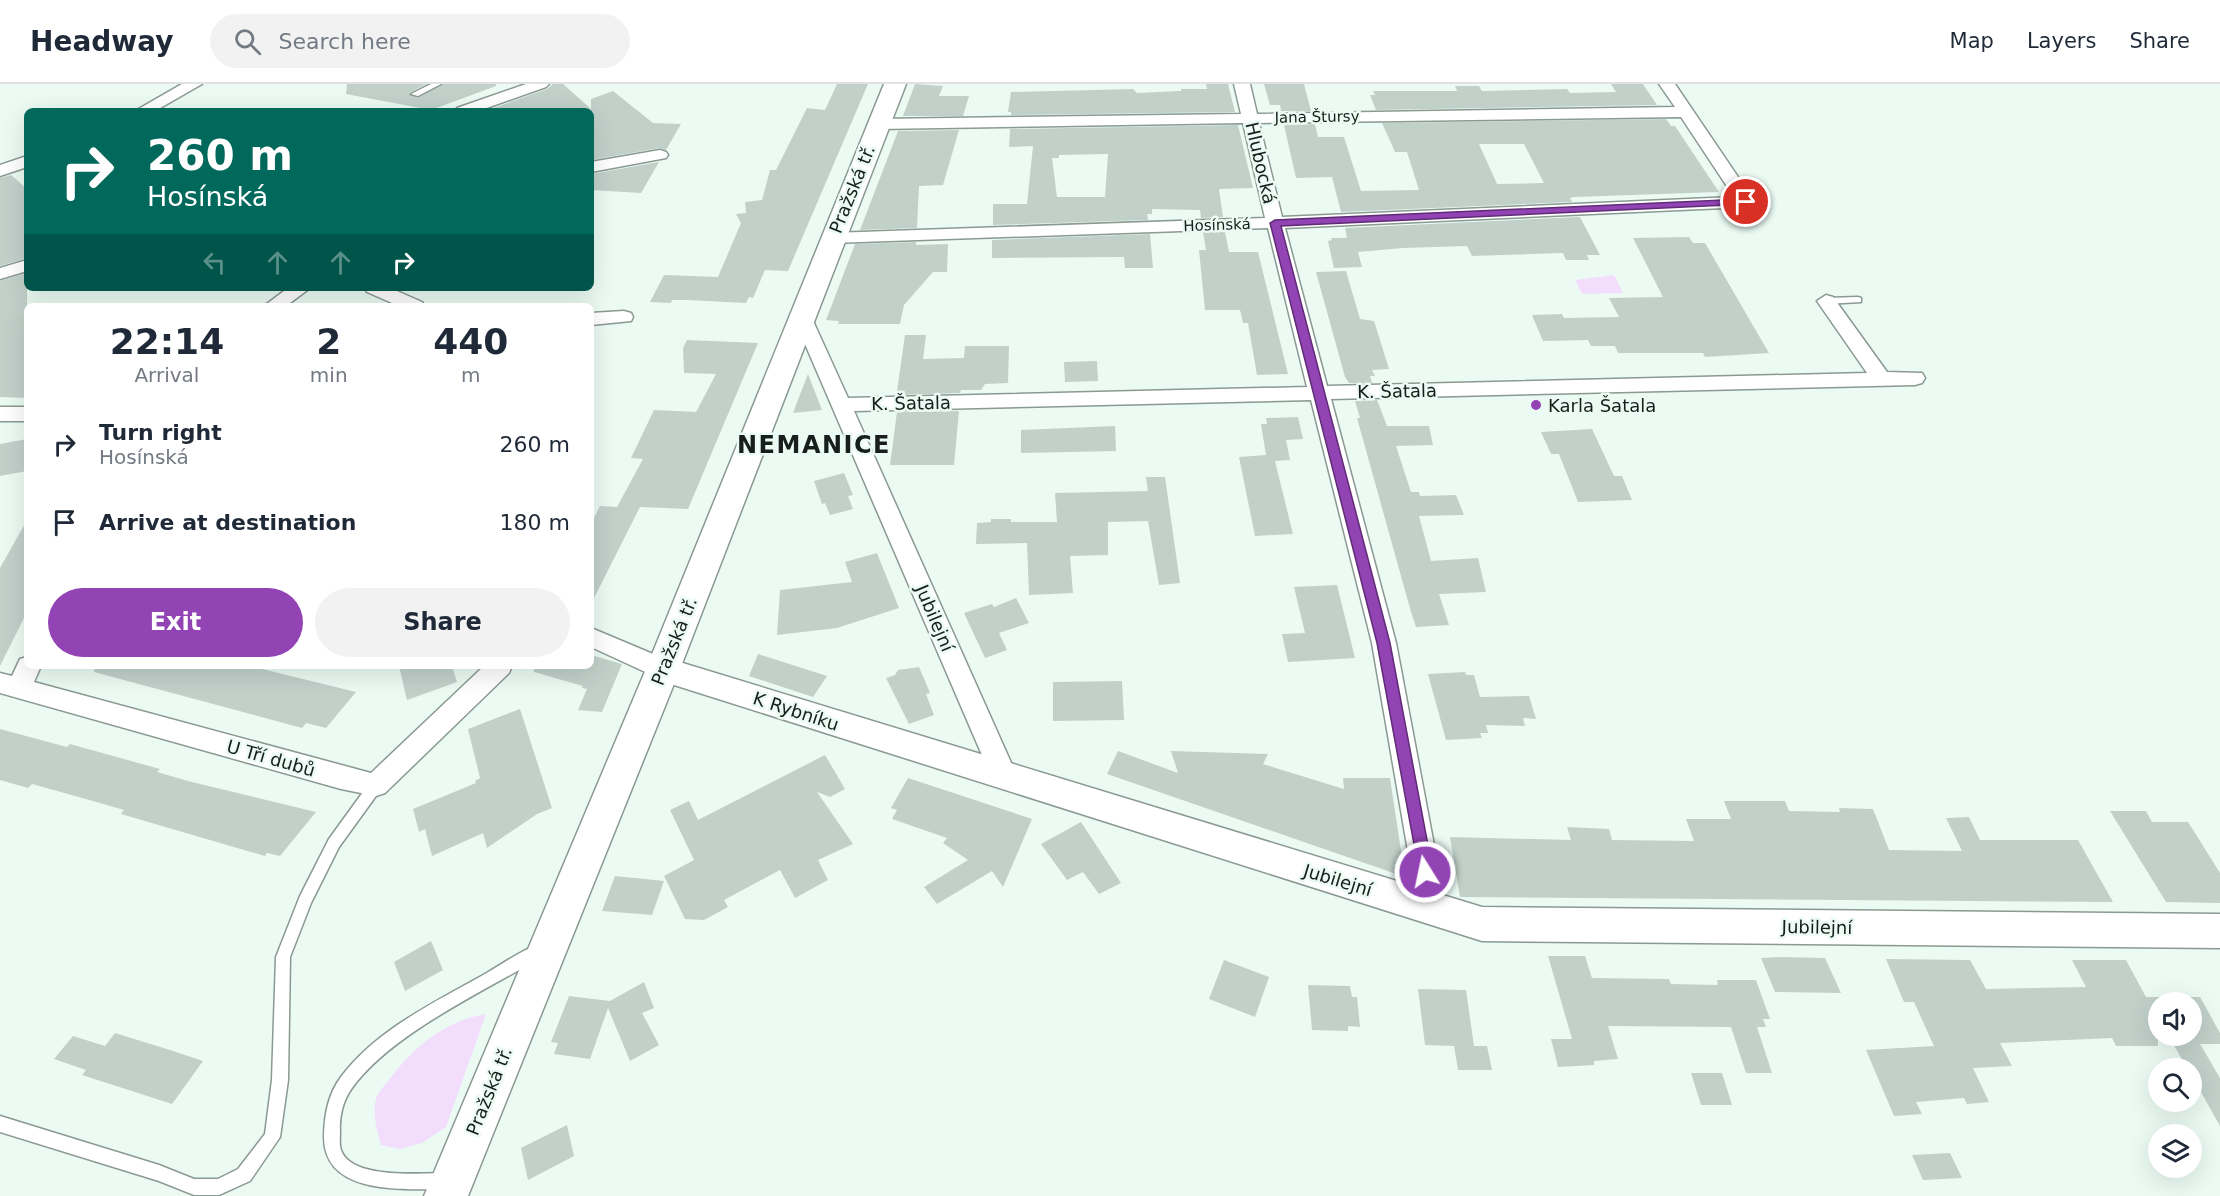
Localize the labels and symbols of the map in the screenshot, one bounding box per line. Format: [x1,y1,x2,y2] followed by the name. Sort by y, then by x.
[1273,106,1360,127] street label: Jana Štursy
[1241,120,1281,206] street label: Hlubocká
[825,142,879,236] street label: Pražská tř.
[1720,176,1771,227] pin
[1183,215,1251,235] street label: Hosínská
[1357,380,1437,402] street label: K. Šatala
[871,392,951,414] street label: K. Šatala
[1548,395,1656,416] place label: Karla Šatala
[1529,398,1543,412] marker: Karla Šatala
[737,431,891,459] district label: NEMANICE
[911,580,959,656] street label: Jubilejní
[647,594,701,688] street label: Pražská tř.
[751,687,841,735] street label: K Rybníku
[224,735,318,781] street label: U Tří dubů
[1393,840,1457,904] position arrow
[1300,859,1376,901] street label: Jubilejní
[1781,916,1853,938] street label: Jubilejní
[462,1044,516,1138] street label: Pražská tř.

